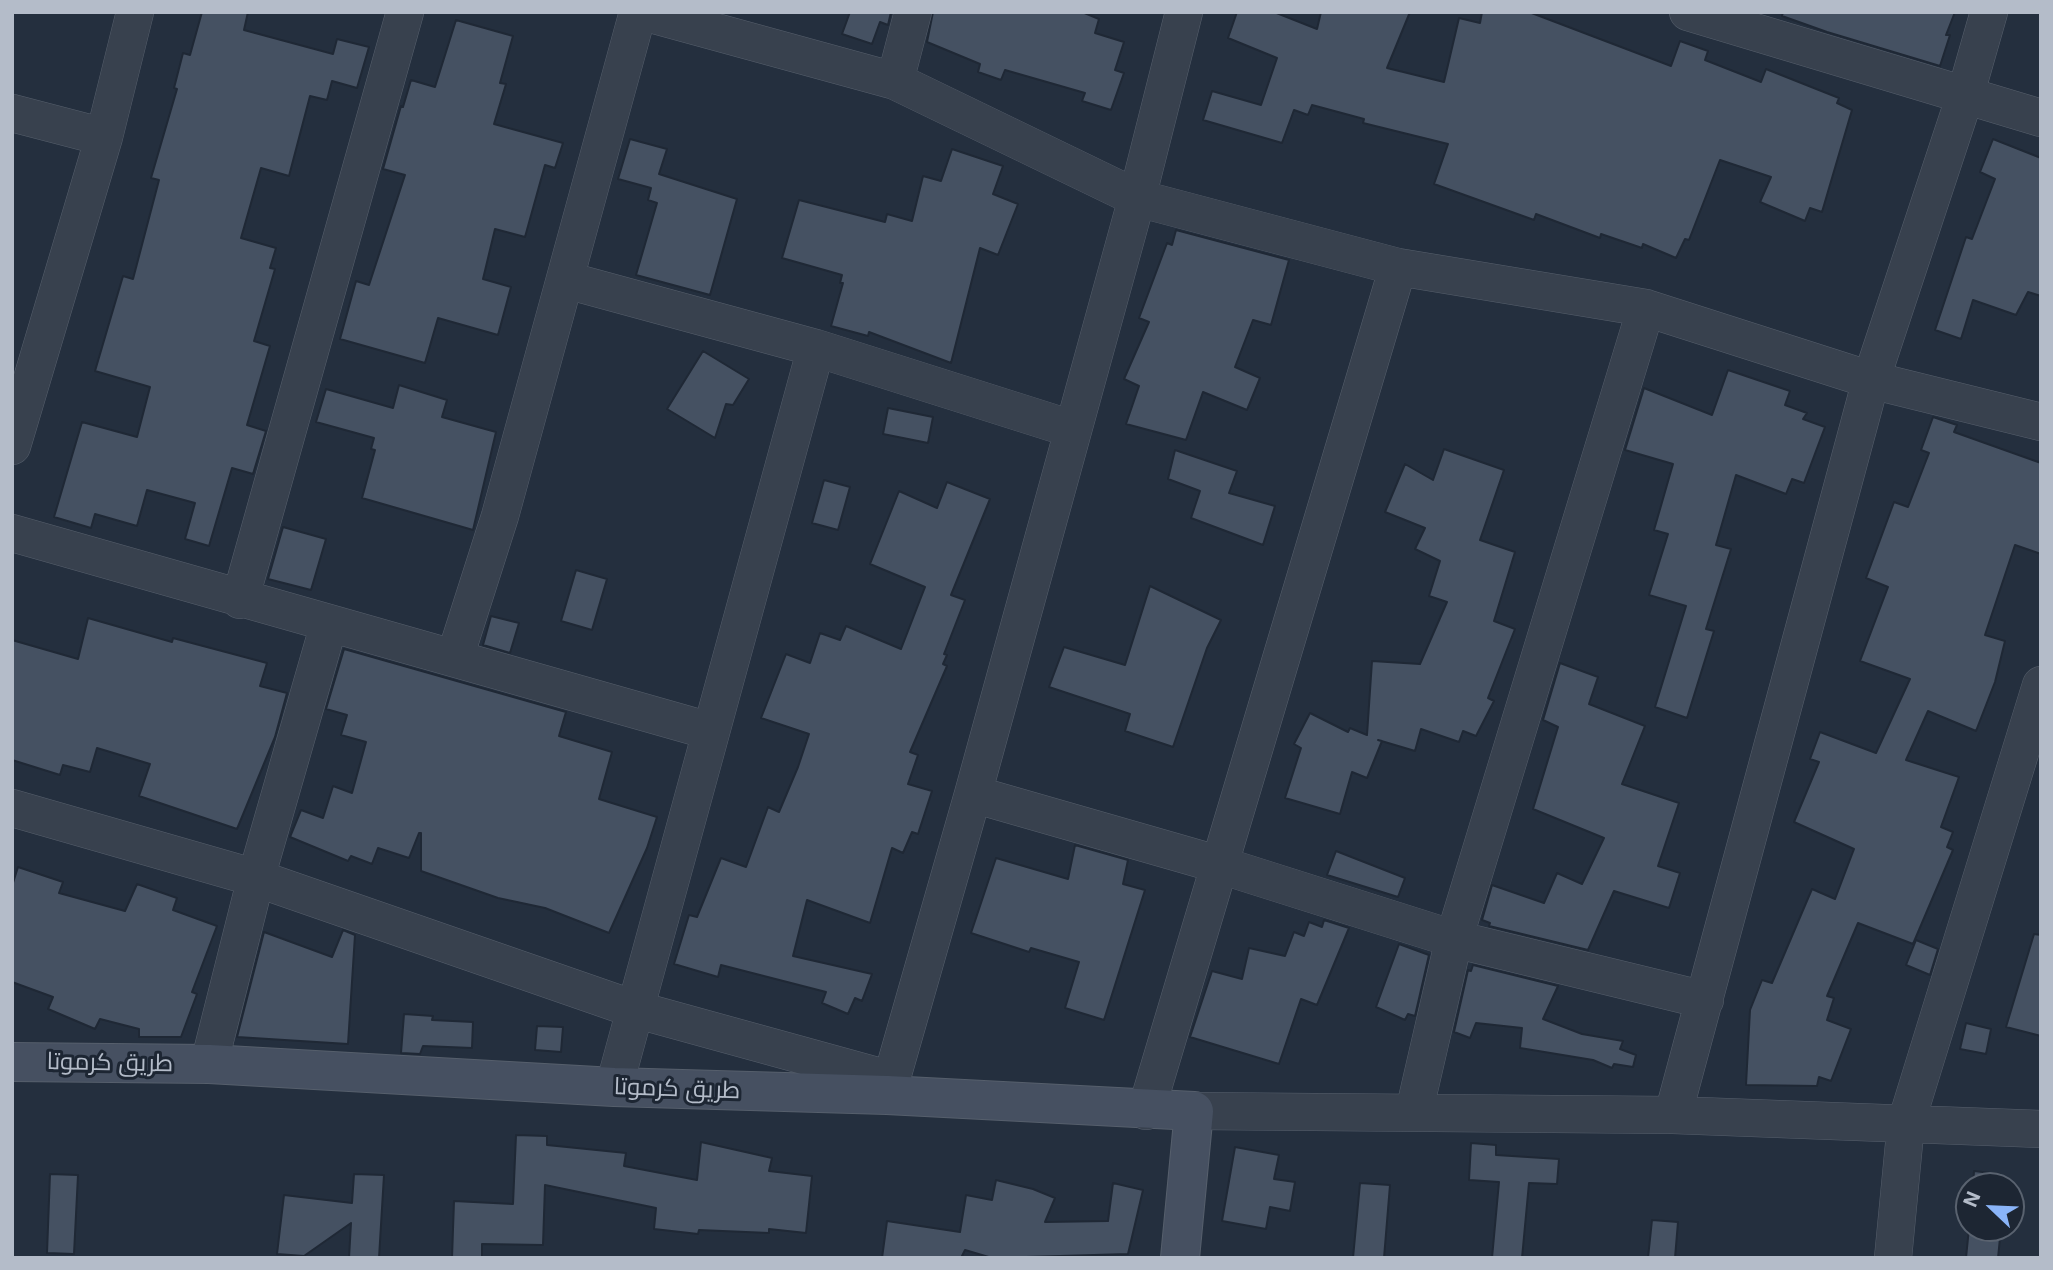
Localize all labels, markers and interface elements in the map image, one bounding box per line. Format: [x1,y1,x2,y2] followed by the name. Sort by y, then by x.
[46,1047,174,1079] street label: طريق كرموتا
[613,1072,741,1106] street label: طريق كرموتا
[1955,1172,2025,1242] north arrow
[1959,1188,1985,1211] text: N

